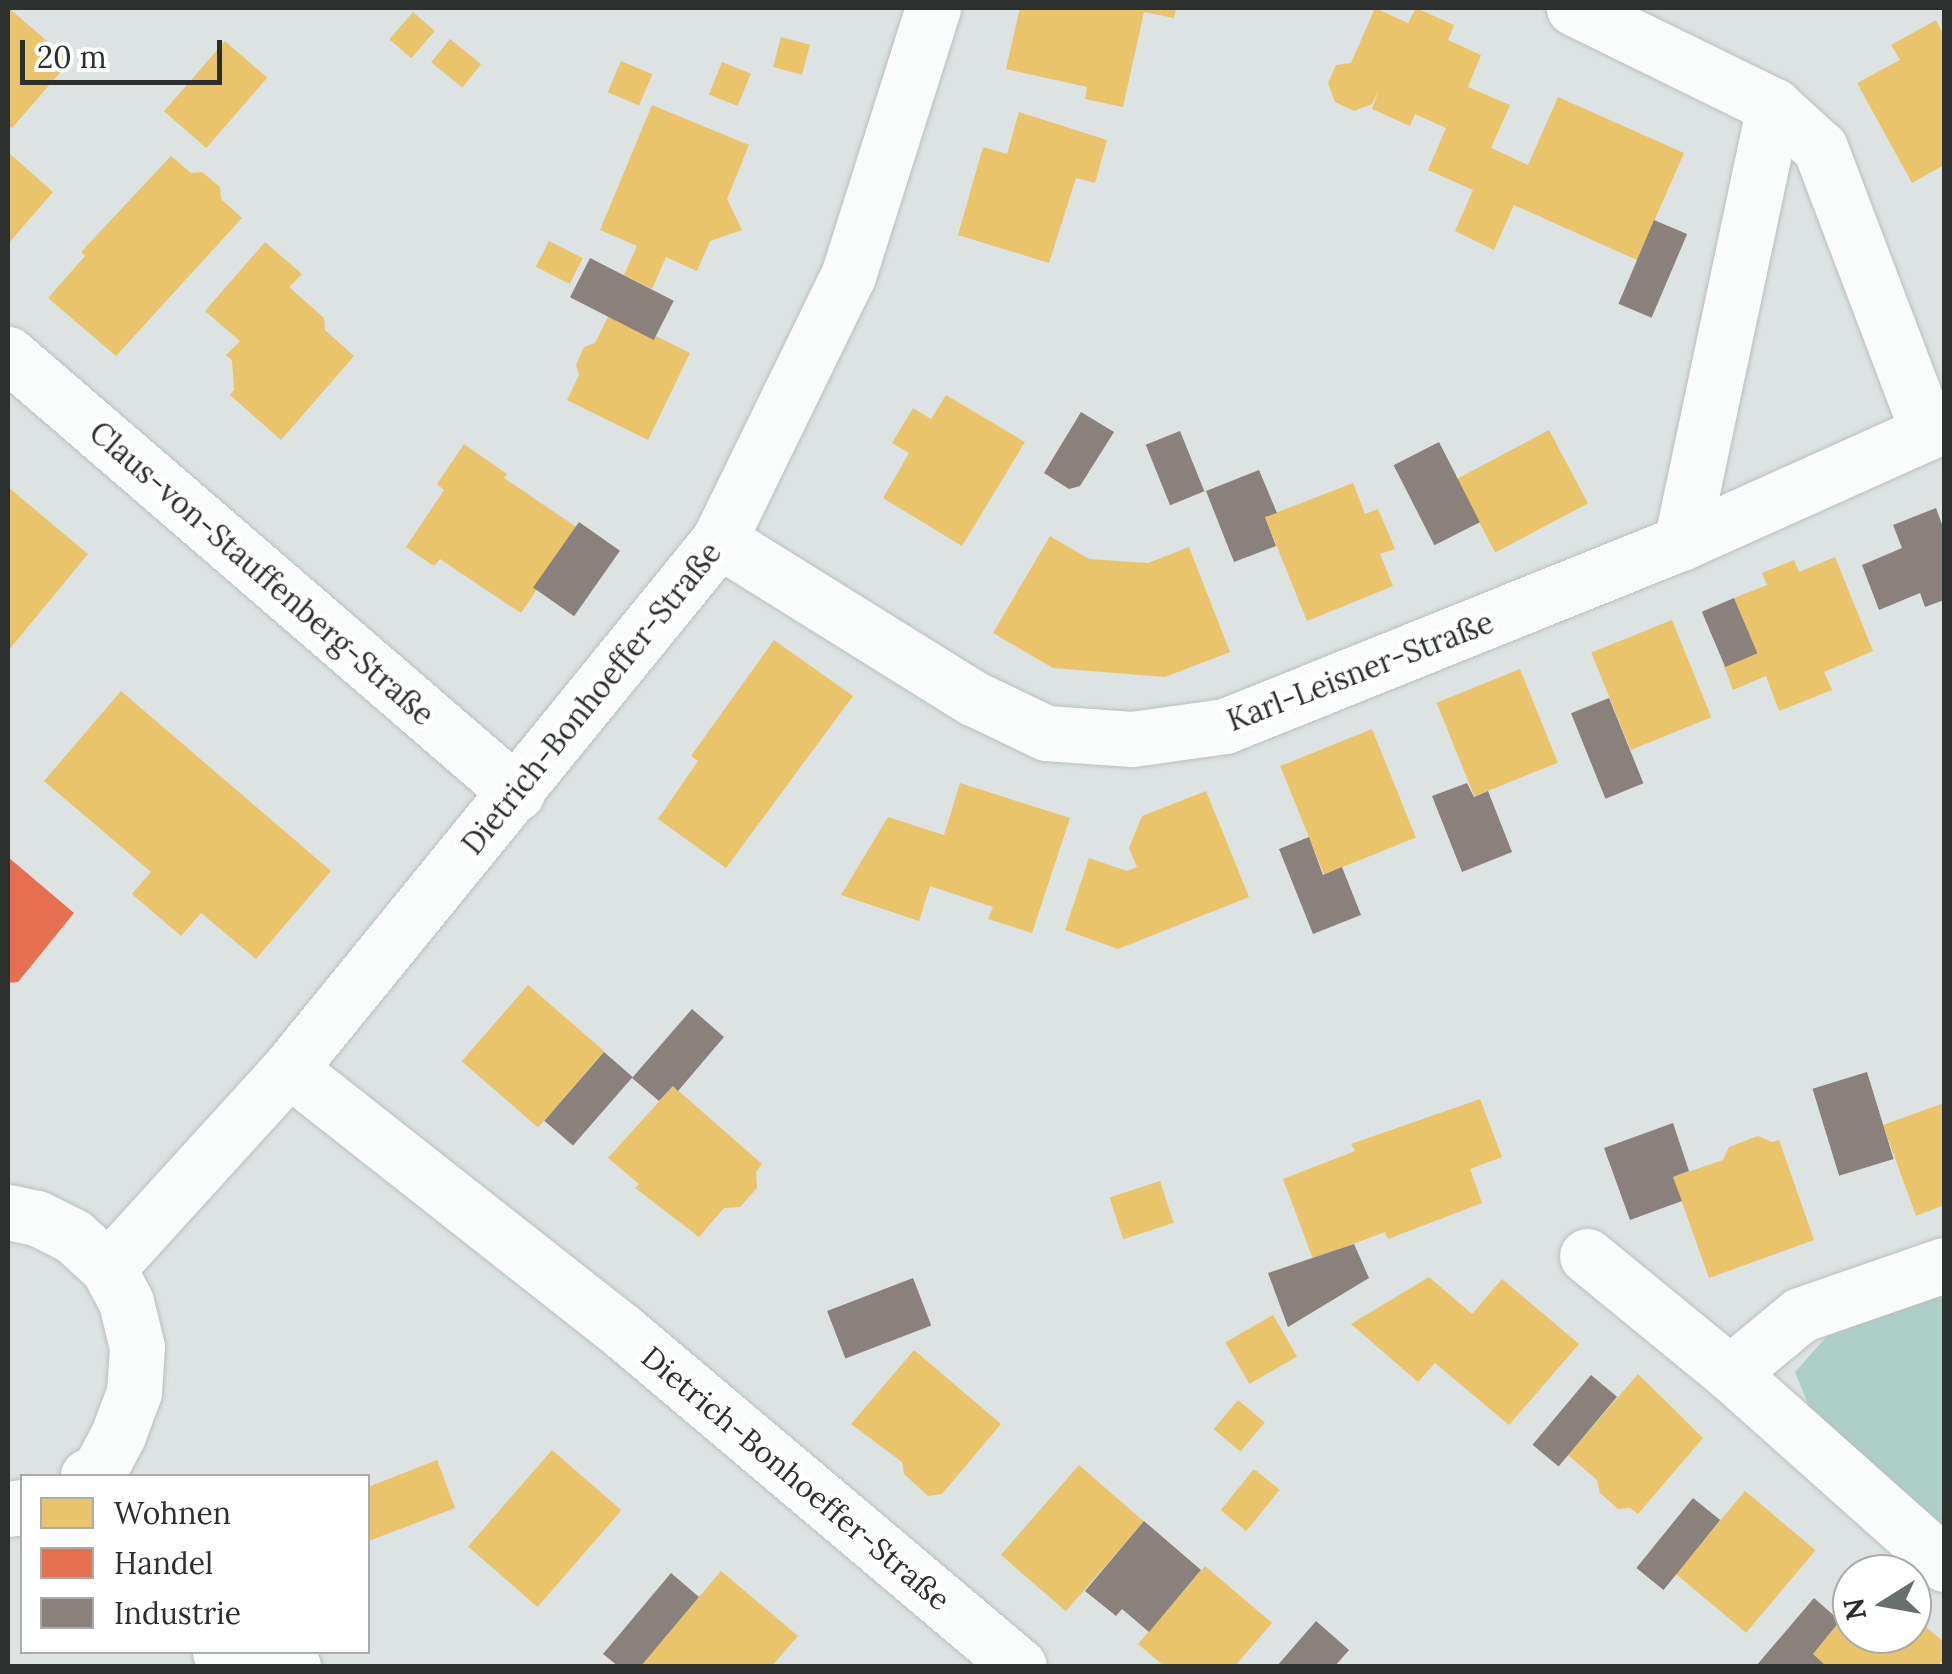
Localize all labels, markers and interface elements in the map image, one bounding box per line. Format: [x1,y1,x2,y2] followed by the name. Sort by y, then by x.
[25,20,228,82] scale bar
[37,38,106,76] text: 20 m
[83,414,441,732] street label: Claus-von-Stauffenberg-Straße
[454,535,728,861] street label: Dietrich-Bonhoeffer-Straße
[1222,604,1498,738] street label: Karl-Leisner-Straße
[635,1338,957,1618] street label: Dietrich-Bonhoeffer-Straße
[20,1474,370,1654] legend
[114,1494,231,1532] text: Wohnen
[114,1544,213,1582] text: Handel
[1832,1554,1932,1654] north arrow
[114,1594,241,1632] text: Industrie
[1835,1595,1874,1623] text: N

